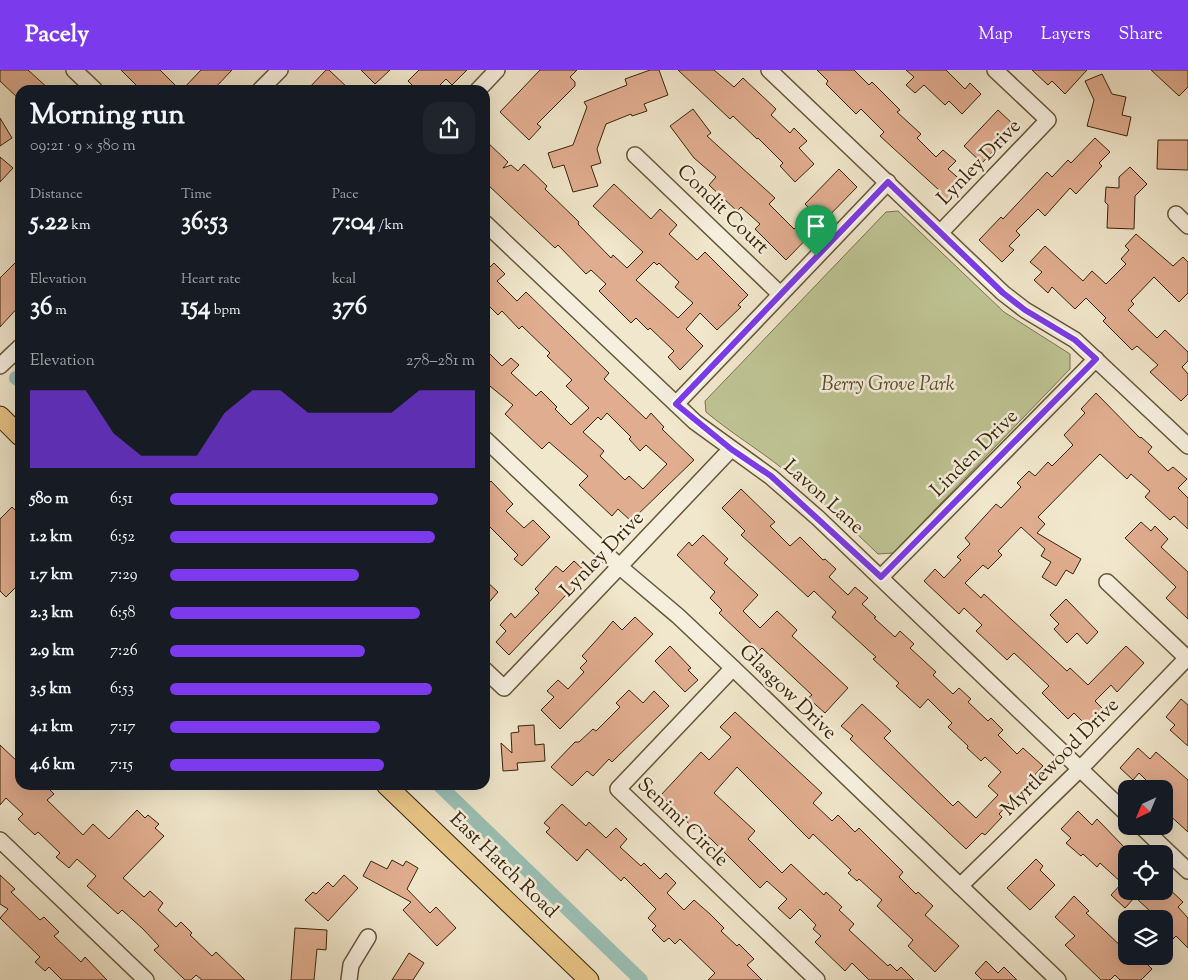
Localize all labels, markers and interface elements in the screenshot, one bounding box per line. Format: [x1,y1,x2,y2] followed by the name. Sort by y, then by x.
[25,18,89,52] text: Pacely
[978,22,1013,48] text: Map
[1041,22,1091,48] text: Layers
[1119,22,1163,48] text: Share
[30,96,185,136] text: Morning run
[423,102,475,154] button: share
[931,113,1029,213] street label: Lynley Drive
[30,135,136,158] text: 09:21 · 9 × 580 m
[669,158,775,262] street label: Condit Court
[30,185,83,205] text: Distance
[181,185,212,205] text: Time
[332,185,359,205] text: Pace
[30,205,68,241] text: 5.22
[181,205,228,241] text: 36:53
[332,205,375,241] text: 7:04
[795,205,837,256] pin
[802,212,830,240] icon: arrive
[68,216,90,236] text: km
[375,216,404,236] text: /km
[30,270,87,290] text: Elevation
[181,270,241,290] text: Heart rate
[332,270,356,290] text: kcal
[30,290,52,326] text: 36
[181,290,211,326] text: 154
[332,290,367,326] text: 376
[52,301,67,321] text: m
[211,301,241,321] text: bpm
[30,350,95,373] text: Elevation
[406,350,475,373] text: 278–281 m
[821,371,955,400] park label: Berry Grove Park
[924,403,1026,505] street label: Linden Drive
[776,454,870,542] street label: Lavon Lane
[30,488,69,511] text: 580 m
[110,488,133,511] text: 6:51
[554,505,652,605] street label: Lynley Drive
[30,526,72,549] text: 1.2 km
[110,526,135,549] text: 6:52
[30,564,73,587] text: 1.7 km
[110,564,137,587] text: 7:29
[30,602,73,625] text: 2.3 km
[110,602,135,625] text: 6:58
[731,639,843,747] street label: Glasgow Drive
[30,640,74,663] text: 2.9 km
[110,640,138,663] text: 7:26
[30,678,71,701] text: 3.5 km
[110,678,134,701] text: 6:53
[995,692,1127,824] street label: Myrtlewood Drive
[30,716,73,739] text: 4.1 km
[110,716,136,739] text: 7:17
[30,754,75,777] text: 4.6 km
[110,754,133,777] text: 7:15
[630,772,734,874] street label: Senimi Circle
[1118,780,1172,835] north arrow
[1118,780,1173,965] map controls
[442,806,564,926] street label: East Hatch Road
[1118,845,1173,900] button: locate
[1118,910,1173,965] button: layers

